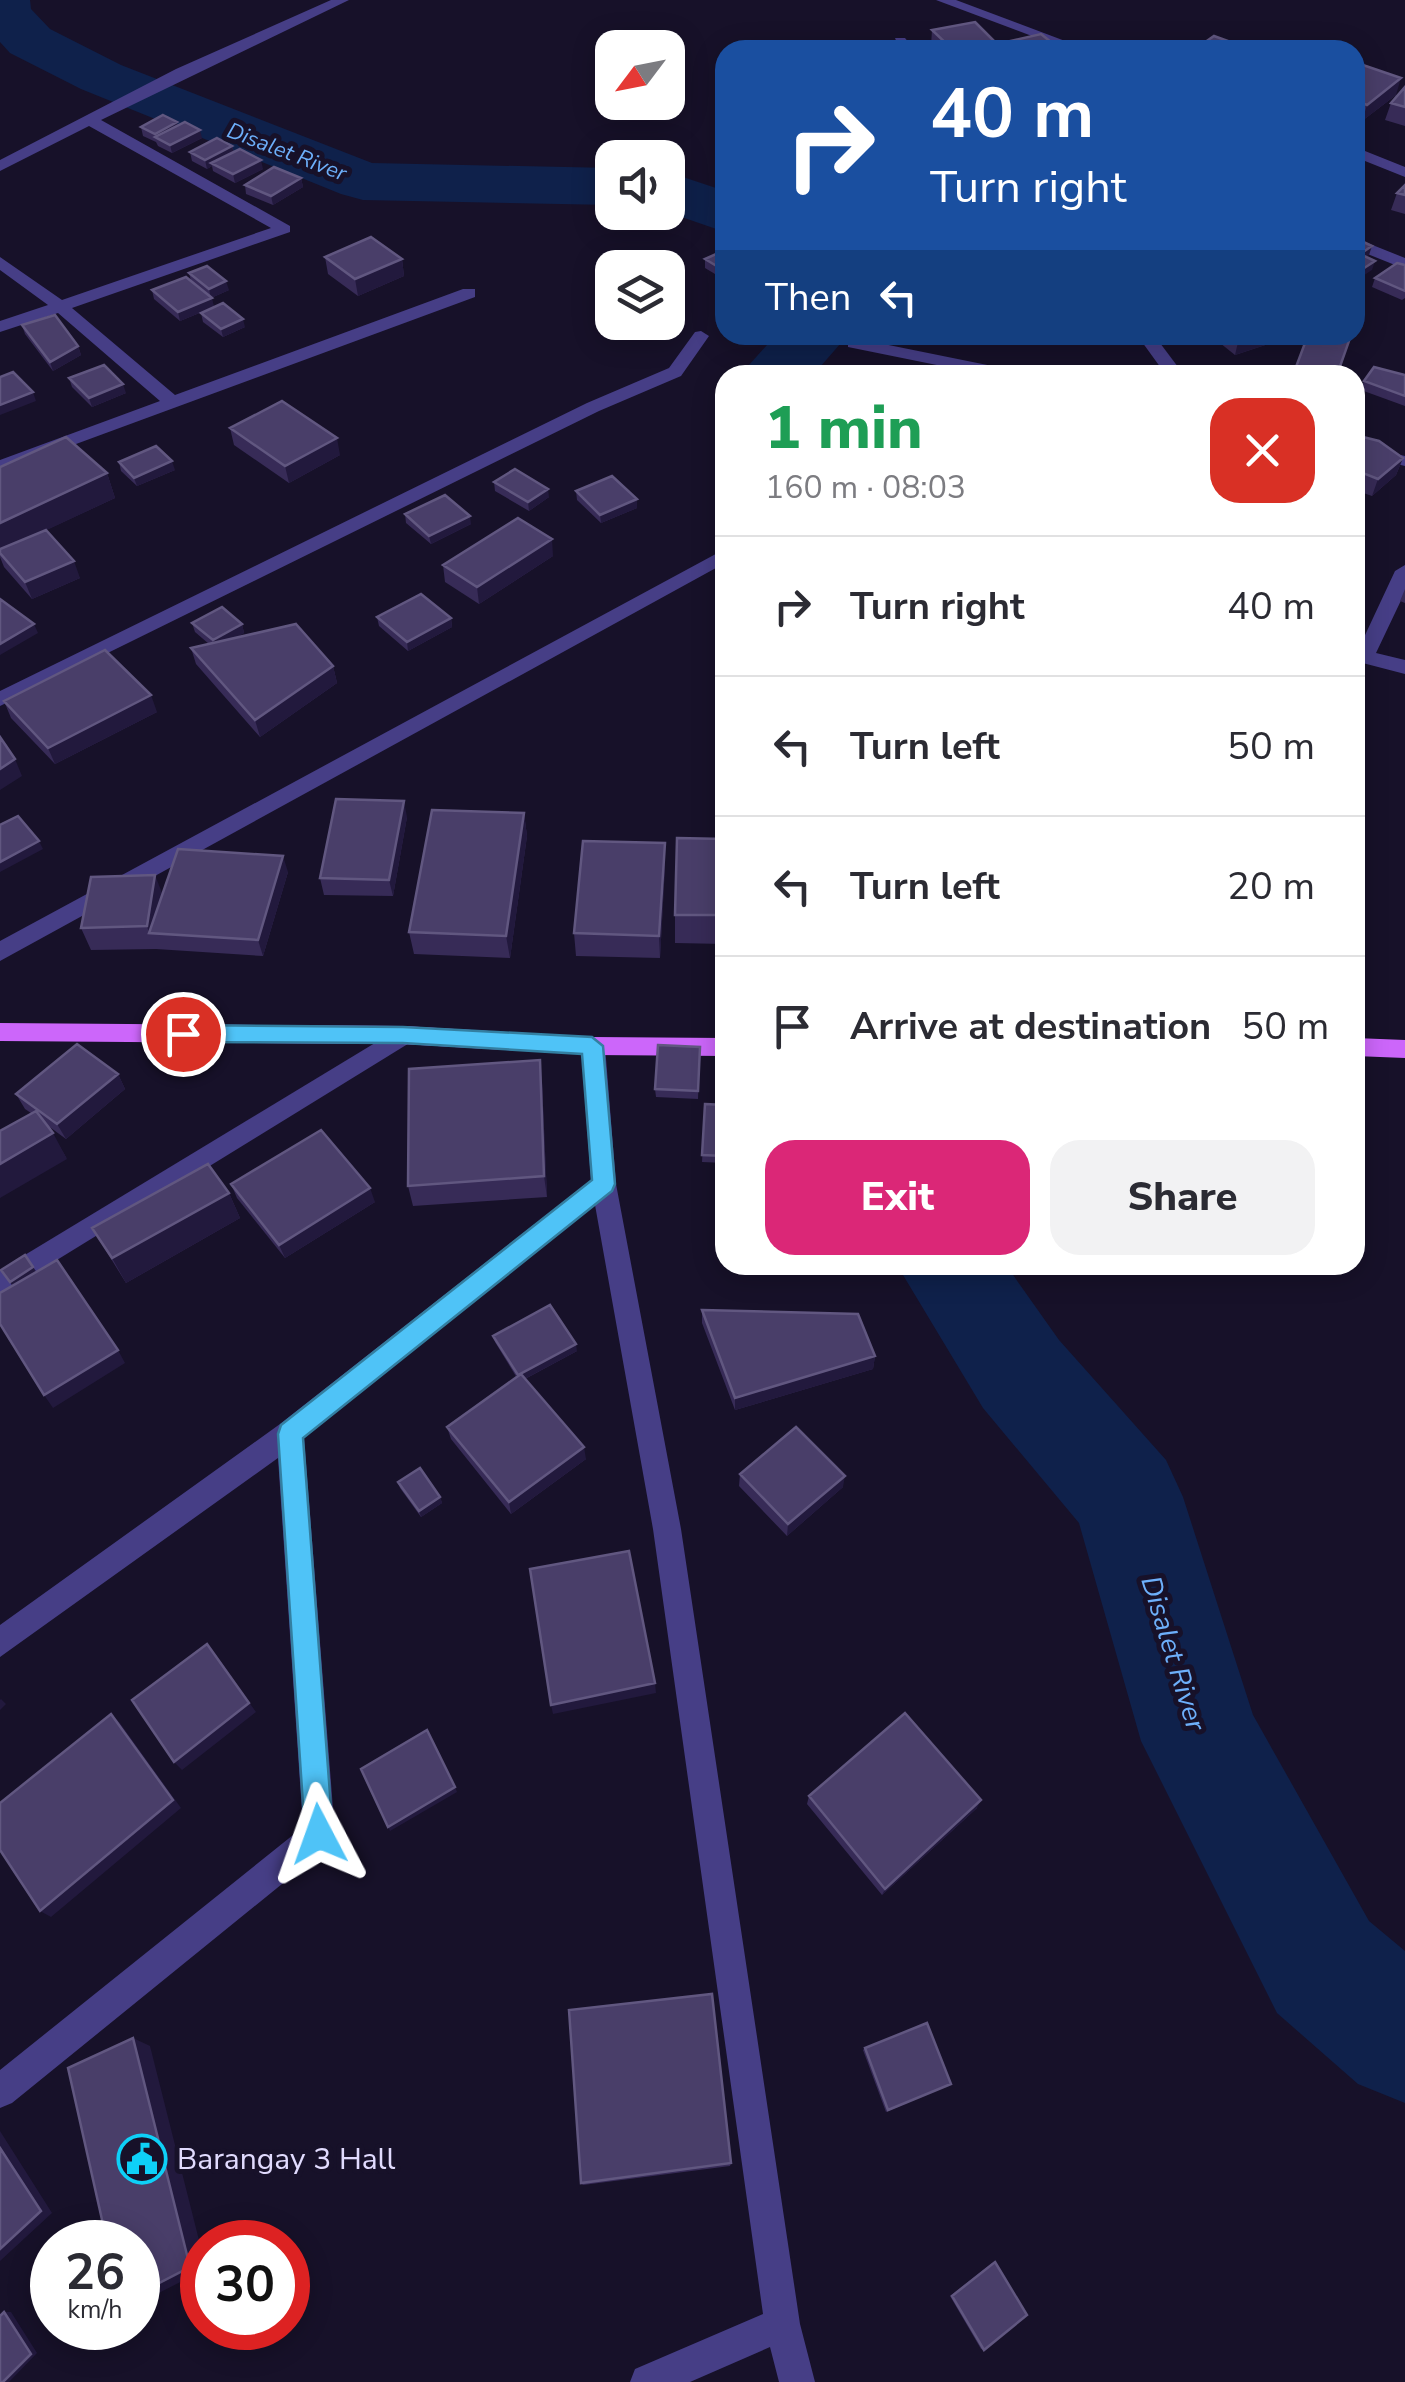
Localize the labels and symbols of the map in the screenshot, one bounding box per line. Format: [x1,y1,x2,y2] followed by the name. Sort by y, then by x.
[595,30,685,120] north arrow
[223,115,352,189] water label: Disalet River
[141,992,226,1077] pin
[1131,1571,1215,1736] water label: Disalet River
[267,1782,371,1886] position arrow
[116,2133,168,2185] public building icon: Barangay 3 Hall
[177,2139,395,2180] place label: Barangay 3 Hall
[180,2220,310,2350] speed limit sign: 30

